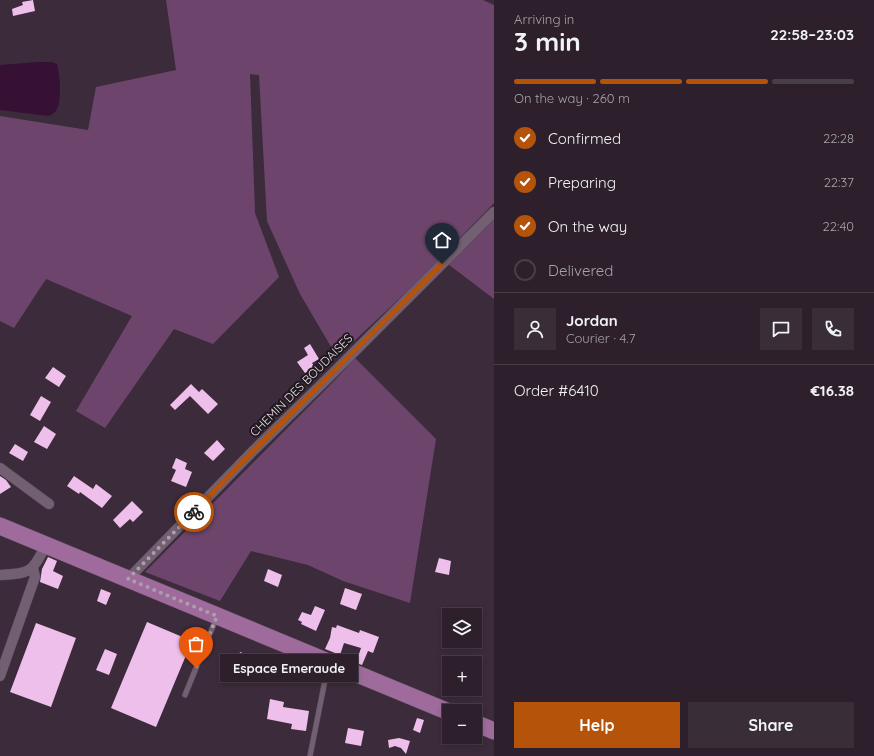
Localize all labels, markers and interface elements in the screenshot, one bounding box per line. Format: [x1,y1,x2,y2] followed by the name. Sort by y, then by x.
[514,11,574,27] text: Arriving in
[514,25,581,58] text: 3 min
[770,25,854,44] text: 22:58–23:03
[514,90,630,106] text: On the way · 260 m
[514,127,536,149] icon: check
[548,129,621,148] text: Confirmed
[823,130,854,146] text: 22:28
[514,171,536,193] icon: check
[548,173,616,192] text: Preparing
[824,174,854,190] text: 22:37
[514,215,536,237] icon: check
[548,217,627,236] text: On the way
[823,218,854,234] text: 22:40
[425,223,459,264] pin
[431,229,453,251] icon: home
[548,261,613,280] text: Delivered
[514,308,556,350] button: person
[760,308,802,350] button: chat
[812,308,854,350] button: phone
[566,311,618,330] text: Jordan
[247,330,356,439] street label: CHEMIN DES BOUDAISES
[566,330,635,346] text: Courier · 4.7
[514,381,599,400] text: Order #6410
[810,381,854,400] text: €16.38
[174,492,214,532] courier
[183,501,205,523] icon: bike
[442,608,482,744] map controls
[442,608,482,648] button: layers
[179,627,213,668] pin
[185,633,207,655] icon: bag
[220,654,358,682] callout: Espace Emeraude
[442,656,482,696] button: +
[233,660,345,676] text: Espace Emeraude
[514,702,680,748] button: Help
[688,702,854,748] button: Share
[442,704,482,744] button: −

